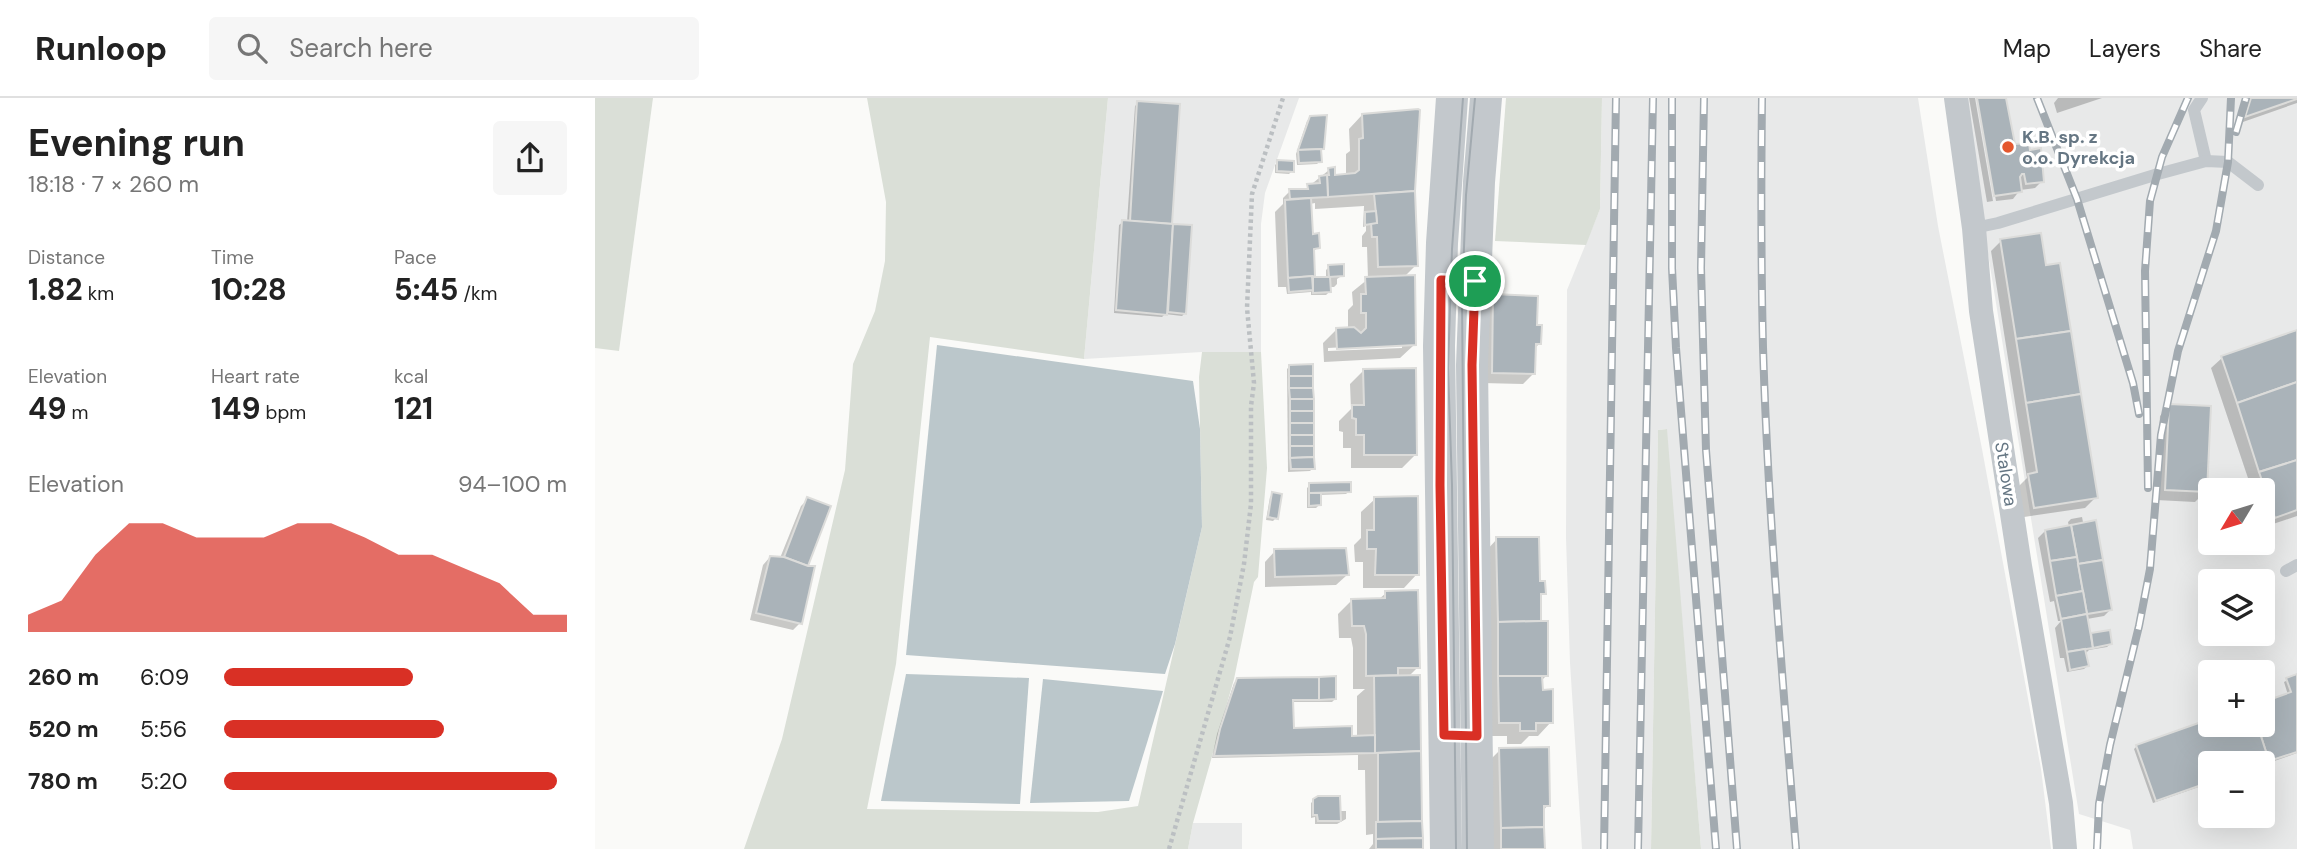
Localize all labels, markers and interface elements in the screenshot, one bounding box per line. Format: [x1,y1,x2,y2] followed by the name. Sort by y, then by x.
[209,17,699,80] search box
[35,27,167,70] text: Runloop
[233,29,271,67] icon: search
[289,31,433,65] text: Search here
[2003,33,2051,64] text: Map
[2089,33,2161,64] text: Layers
[2199,33,2262,64] text: Share
[28,118,245,168] text: Evening run
[493,121,567,195] button: share
[2022,125,2135,170] place label: K.B. sp. z o.o. Dyrekcja
[2000,139,2016,155] marker: K.B. sp. z o.o. Dyrekcja
[28,169,199,199] text: 18:18 · 7 × 260 m
[28,245,105,270] text: Distance
[211,245,254,270] text: Time
[394,245,437,270] text: Pace
[1445,251,1505,311] pin
[1456,262,1494,300] icon: arrive
[28,270,83,309] text: 1.82
[211,270,287,309] text: 10:28
[394,270,458,309] text: 5:45
[83,281,114,306] text: km
[458,281,497,306] text: /km
[28,364,107,389] text: Elevation
[211,364,300,389] text: Heart rate
[394,364,428,389] text: kcal
[28,389,67,428] text: 49
[211,389,260,428] text: 149
[394,389,433,428] text: 121
[67,400,89,425] text: m
[260,400,306,425] text: bpm
[1989,440,2023,508] street label: Stalowa
[28,469,124,499] text: Elevation
[458,469,567,499] text: 94–100 m
[2198,478,2275,555] north arrow
[2198,478,2275,828] map controls
[2198,569,2275,646] button: layers
[2198,660,2275,737] button: +
[28,662,99,692] text: 260 m
[140,662,189,692] text: 6:09
[28,714,99,744] text: 520 m
[140,714,187,744] text: 5:56
[2198,751,2275,828] button: −
[28,766,98,796] text: 780 m
[140,766,187,796] text: 5:20

